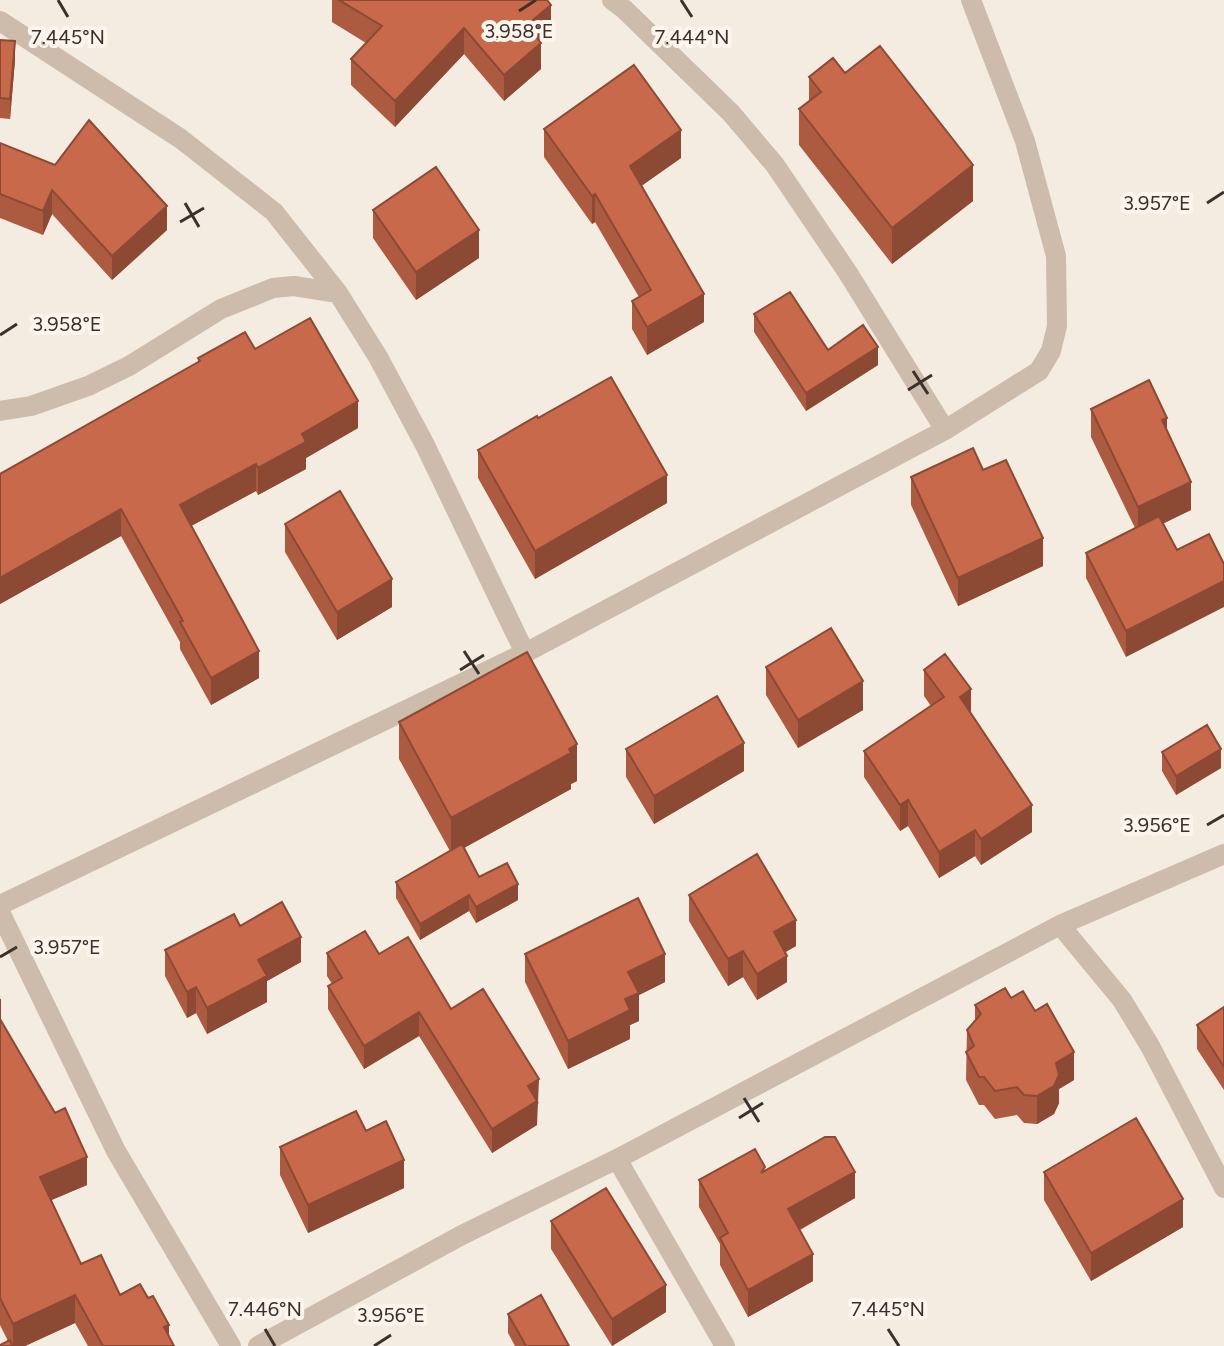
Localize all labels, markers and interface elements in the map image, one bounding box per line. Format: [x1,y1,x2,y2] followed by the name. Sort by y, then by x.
[484,19,554,43] text: 3.958°E
[31,25,105,49] text: 7.445°N
[654,25,730,49] text: 7.444°N
[1123,191,1191,215] text: 3.957°E
[32,312,102,336] text: 3.958°E
[1123,813,1191,837] text: 3.956°E
[33,935,101,959] text: 3.957°E
[228,1297,302,1321] text: 7.446°N
[851,1297,925,1321] text: 7.445°N
[357,1303,425,1327] text: 3.956°E

